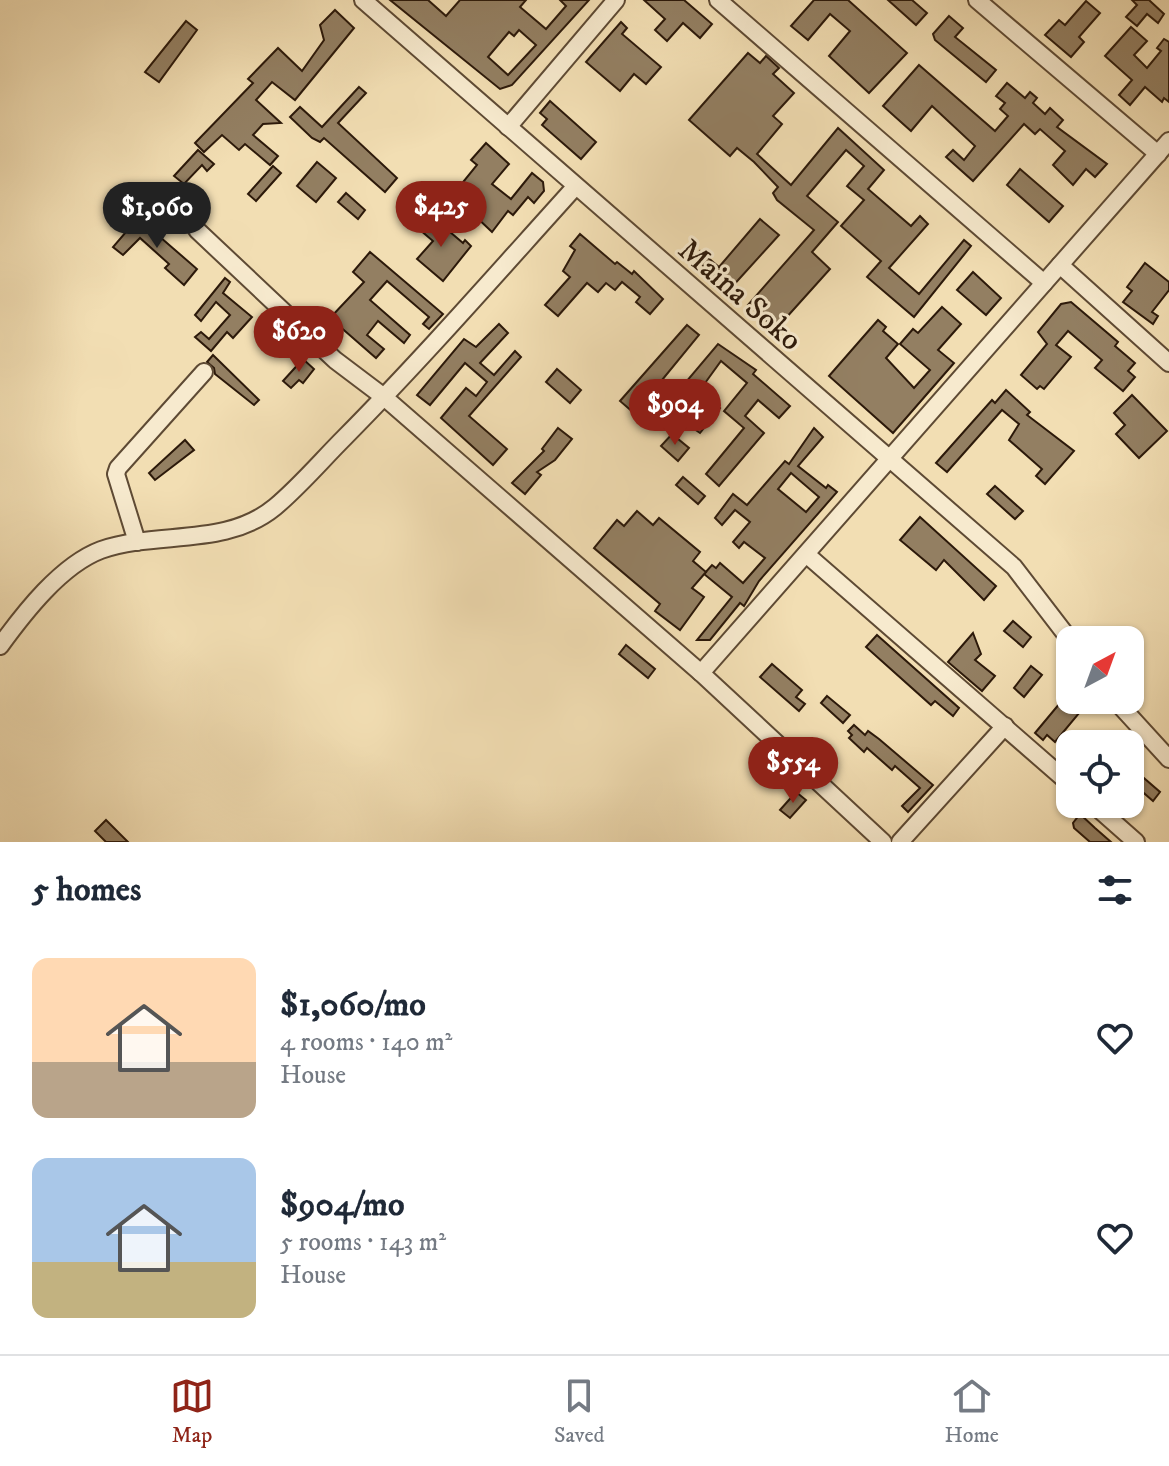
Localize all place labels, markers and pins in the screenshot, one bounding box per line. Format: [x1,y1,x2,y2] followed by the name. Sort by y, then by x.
[394,181,488,249] pin: $425
[92,182,222,250] pin: $1,060
[252,306,346,374] pin: $620
[628,379,722,447] pin: $904
[746,737,840,805] pin: $554

